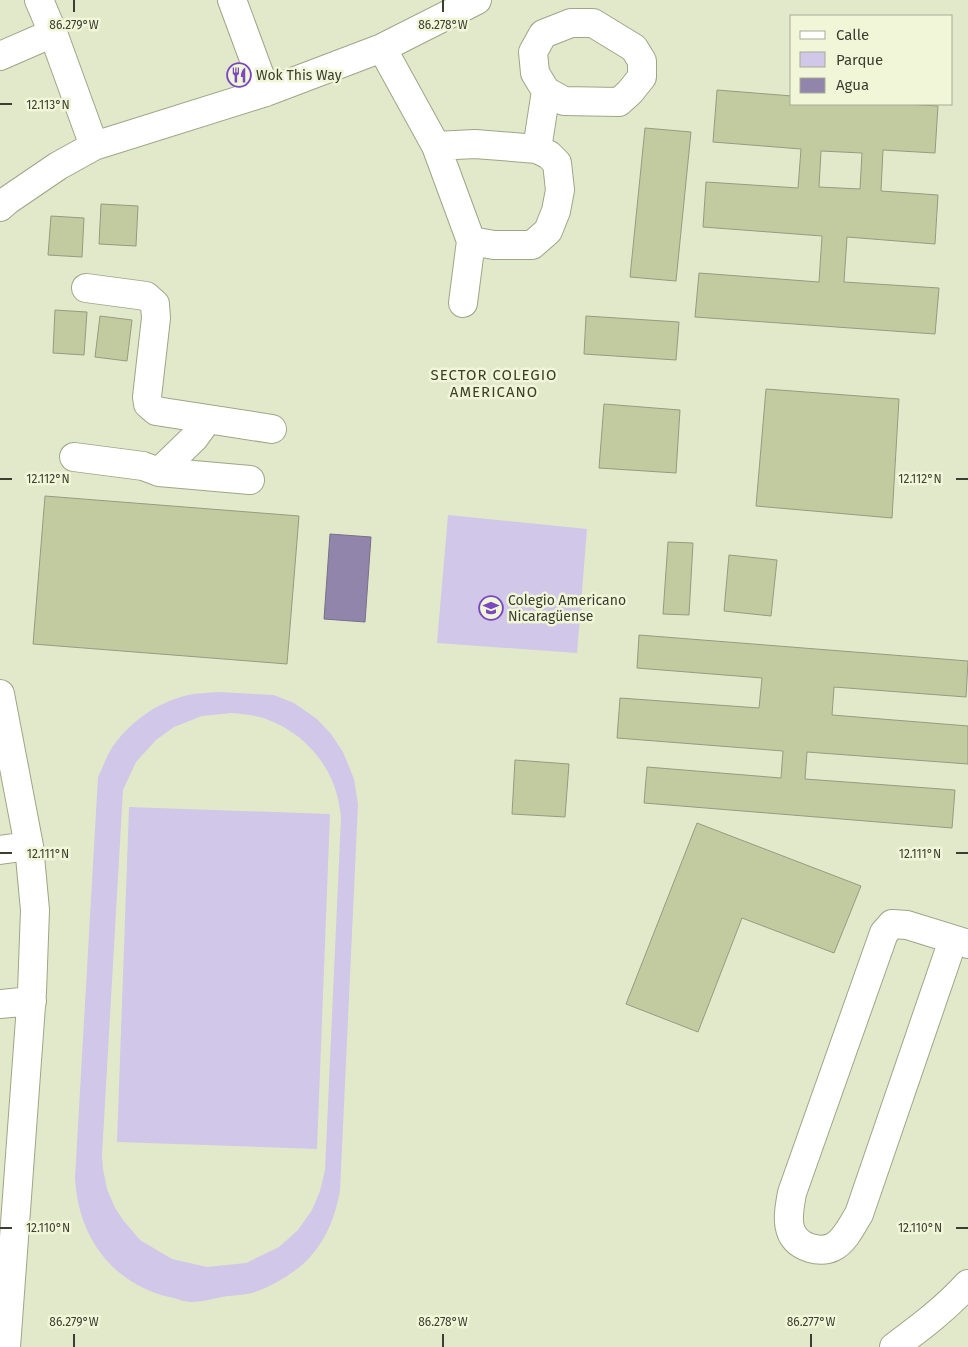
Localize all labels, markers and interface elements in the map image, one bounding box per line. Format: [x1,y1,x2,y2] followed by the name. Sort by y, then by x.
[790,15,953,105] legend
[49,18,99,32] text: 86.279°W
[418,18,468,32] text: 86.278°W
[836,26,869,44] text: Calle
[836,51,883,69] text: Parque
[226,62,252,88] restaurant icon: Wok This Way
[256,67,342,84] place label: Wok This Way
[836,76,869,94] text: Agua
[26,98,70,112] text: 12.113°N
[431,366,558,401] district label: SECTOR COLEGIO AMERICANO
[26,472,70,486] text: 12.112°N
[898,472,942,486] text: 12.112°N
[508,592,626,625] place label: Colegio Americano Nicaragüense
[478,595,504,621] school or university icon: Colegio Americano Nicaragüense
[27,847,69,861] text: 12.111°N
[899,847,941,861] text: 12.111°N
[26,1221,70,1235] text: 12.110°N
[898,1221,942,1235] text: 12.110°N
[49,1315,99,1329] text: 86.279°W
[418,1315,468,1329] text: 86.278°W
[787,1315,835,1329] text: 86.277°W

